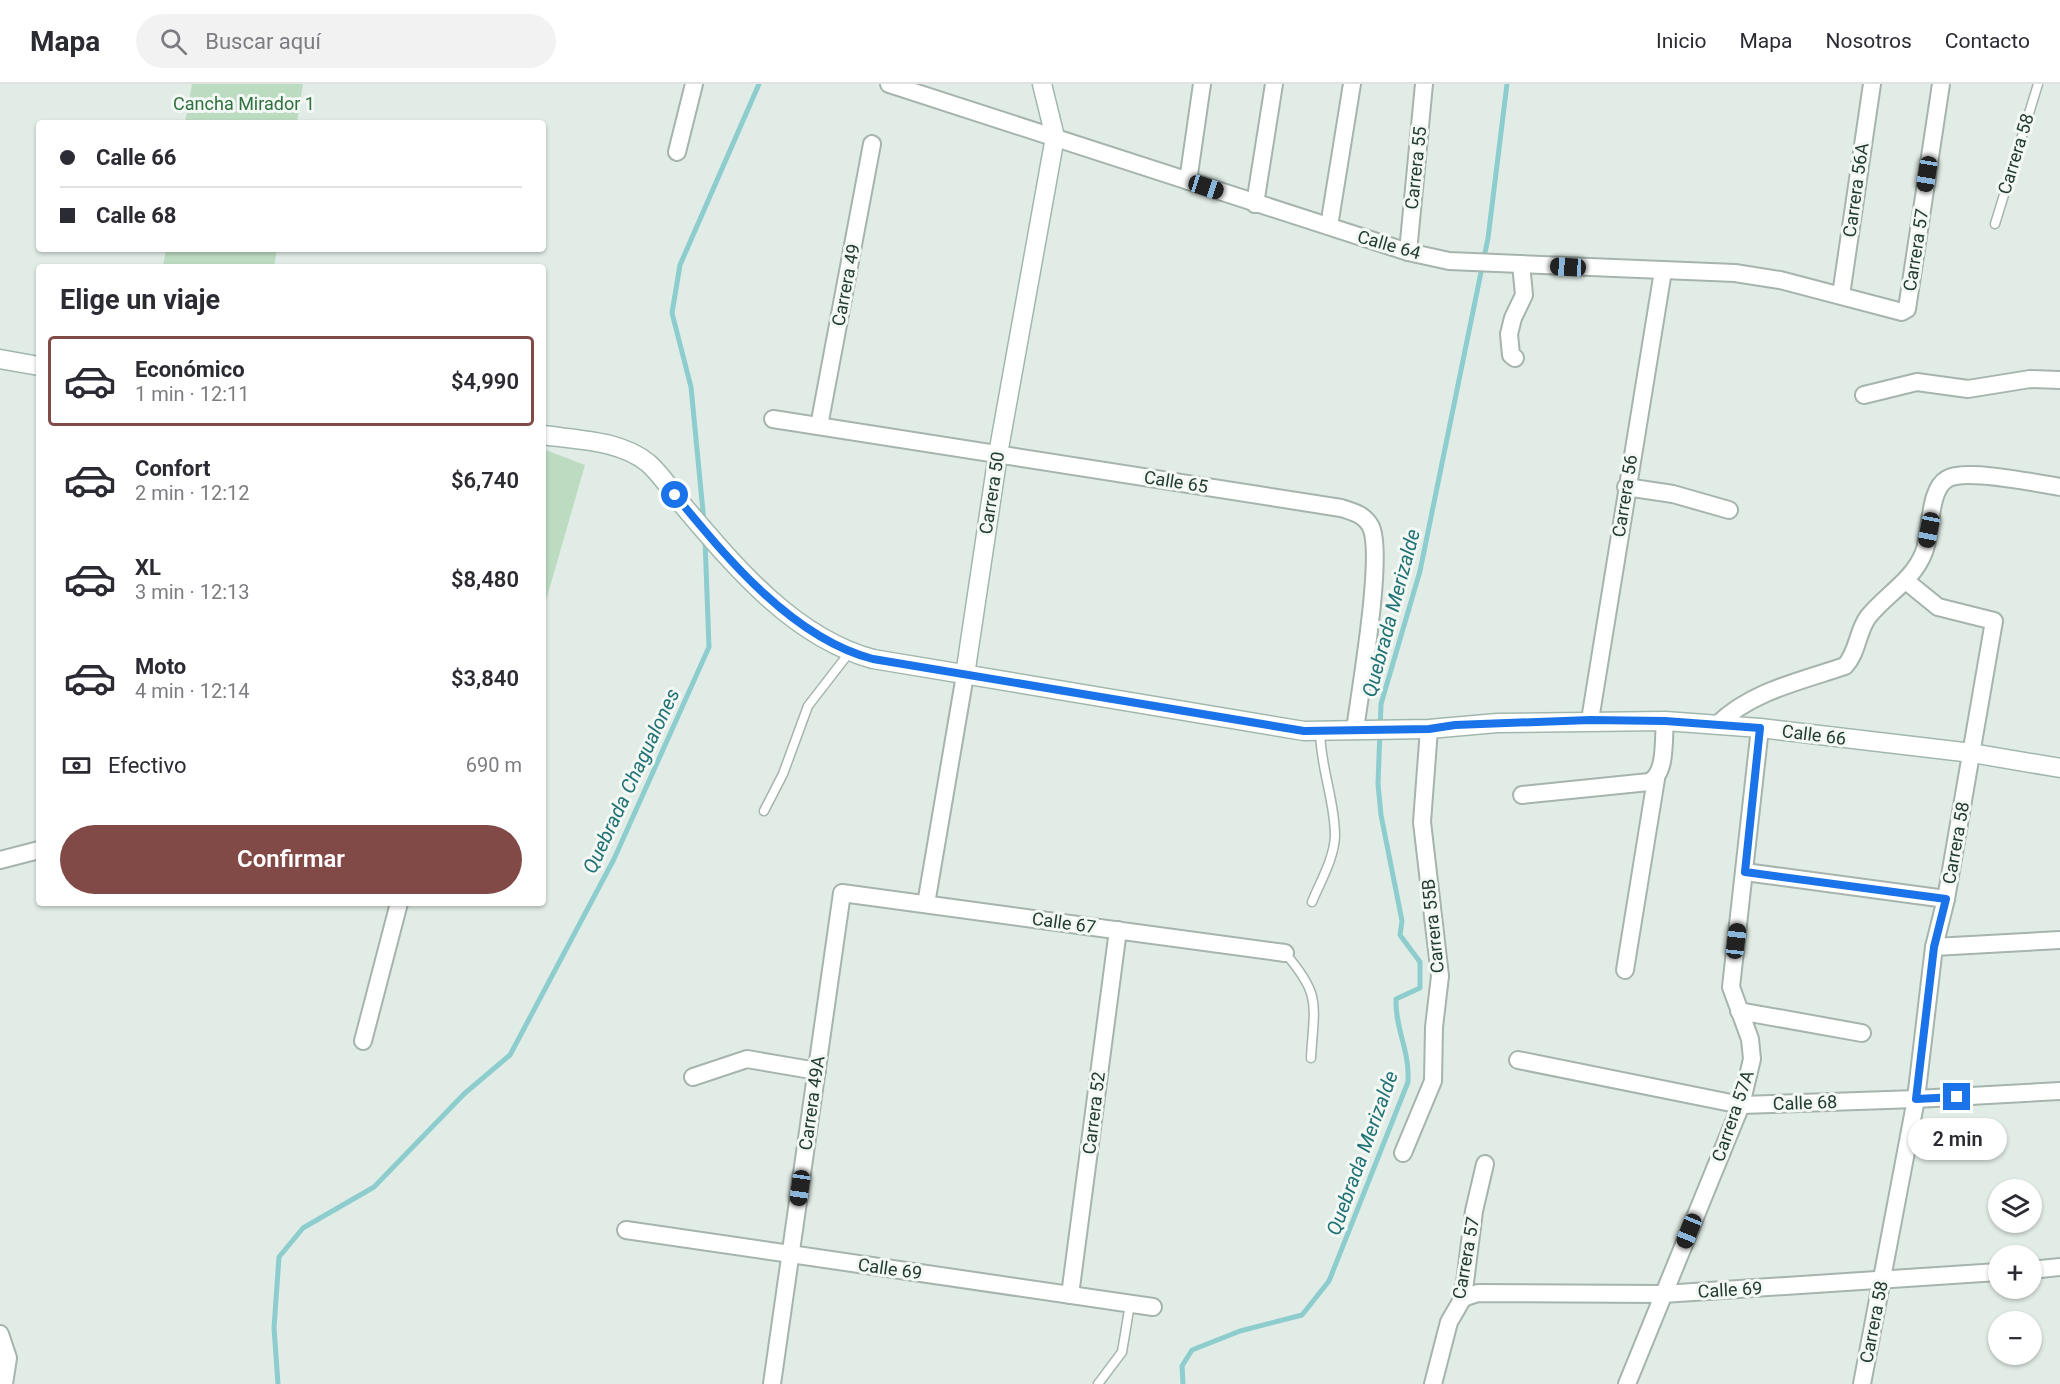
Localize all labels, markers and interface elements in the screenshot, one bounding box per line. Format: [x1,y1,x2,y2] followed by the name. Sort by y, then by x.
[136,14,556,68] search box
[30,25,100,58] text: Mapa
[157,25,190,58] icon: search
[205,29,321,54] text: Buscar aquí
[1656,29,1706,53] text: Inicio
[1739,29,1792,53] text: Mapa
[1825,29,1912,53] text: Nosotros
[1945,29,2030,53] text: Contacto
[173,93,315,114] park label: Cancha Mirador 1
[1993,111,2038,197] street label: Carrera 58
[1401,125,1430,210] street label: Carrera 55
[1838,141,1873,238] street label: Carrera 56A
[96,145,176,170] text: Calle 66
[1915,155,1939,193] car
[1186,173,1226,201] car
[96,203,176,228] text: Calle 68
[1899,207,1932,293] street label: Carrera 57
[1355,226,1423,264] street label: Calle 64
[827,242,864,328] street label: Carrera 49
[1550,257,1586,277] car
[60,284,220,316] text: Elige un viaje
[63,354,117,408] icon: car
[135,357,245,382] text: Económico
[451,369,519,394] text: $4,990
[135,382,250,406] text: 1 min · 12:11
[975,450,1008,536] street label: Carrera 50
[63,453,117,507] icon: car
[1608,453,1641,539] street label: Carrera 56
[135,456,210,481] text: Confort
[1143,466,1210,497] street label: Calle 65
[451,468,519,493] text: $6,740
[135,481,250,505] text: 2 min · 12:12
[661,481,688,508] route start
[1917,511,1941,549] car
[1357,526,1425,700] water label: Quebrada Merizalde
[63,552,117,606] icon: car
[135,555,161,580] text: XL
[451,567,519,592] text: $8,480
[135,580,250,604] text: 3 min · 12:13
[63,651,117,705] icon: car
[135,654,186,679] text: Moto
[451,666,519,691] text: $3,840
[135,679,250,703] text: 4 min · 12:14
[578,685,684,877] water label: Quebrada Chagualones
[1781,720,1847,749] street label: Calle 66
[60,749,93,782] icon: cash
[108,753,186,778] text: Efectivo
[466,753,522,777] text: 690 m
[1938,800,1973,886] street label: Carrera 58
[60,825,522,894] button: Confirmar
[1417,878,1448,974] street label: Carrera 55B
[1031,908,1097,937] street label: Calle 67
[1725,922,1747,960] car
[794,1054,829,1151] street label: Carrera 49A
[1707,1067,1758,1164] street label: Carrera 57A
[1321,1068,1403,1238] water label: Quebrada Merizalde
[1078,1070,1109,1156] street label: Carrera 52
[1943,1083,1970,1110] route end
[1772,1091,1838,1114] street label: Calle 68
[1908,1118,2006,1160] callout: 2 min
[1932,1127,1983,1151] text: 2 min
[789,1169,811,1207] car
[1988,1179,2042,1365] map controls
[1988,1179,2042,1233] button: layers
[1674,1211,1704,1251] car
[1448,1215,1483,1301] street label: Carrera 57
[1988,1245,2042,1299] button: +
[857,1254,923,1283] street label: Calle 69
[1697,1277,1763,1302] street label: Calle 69
[1855,1279,1892,1365] street label: Carrera 58
[1988,1311,2042,1365] button: −

